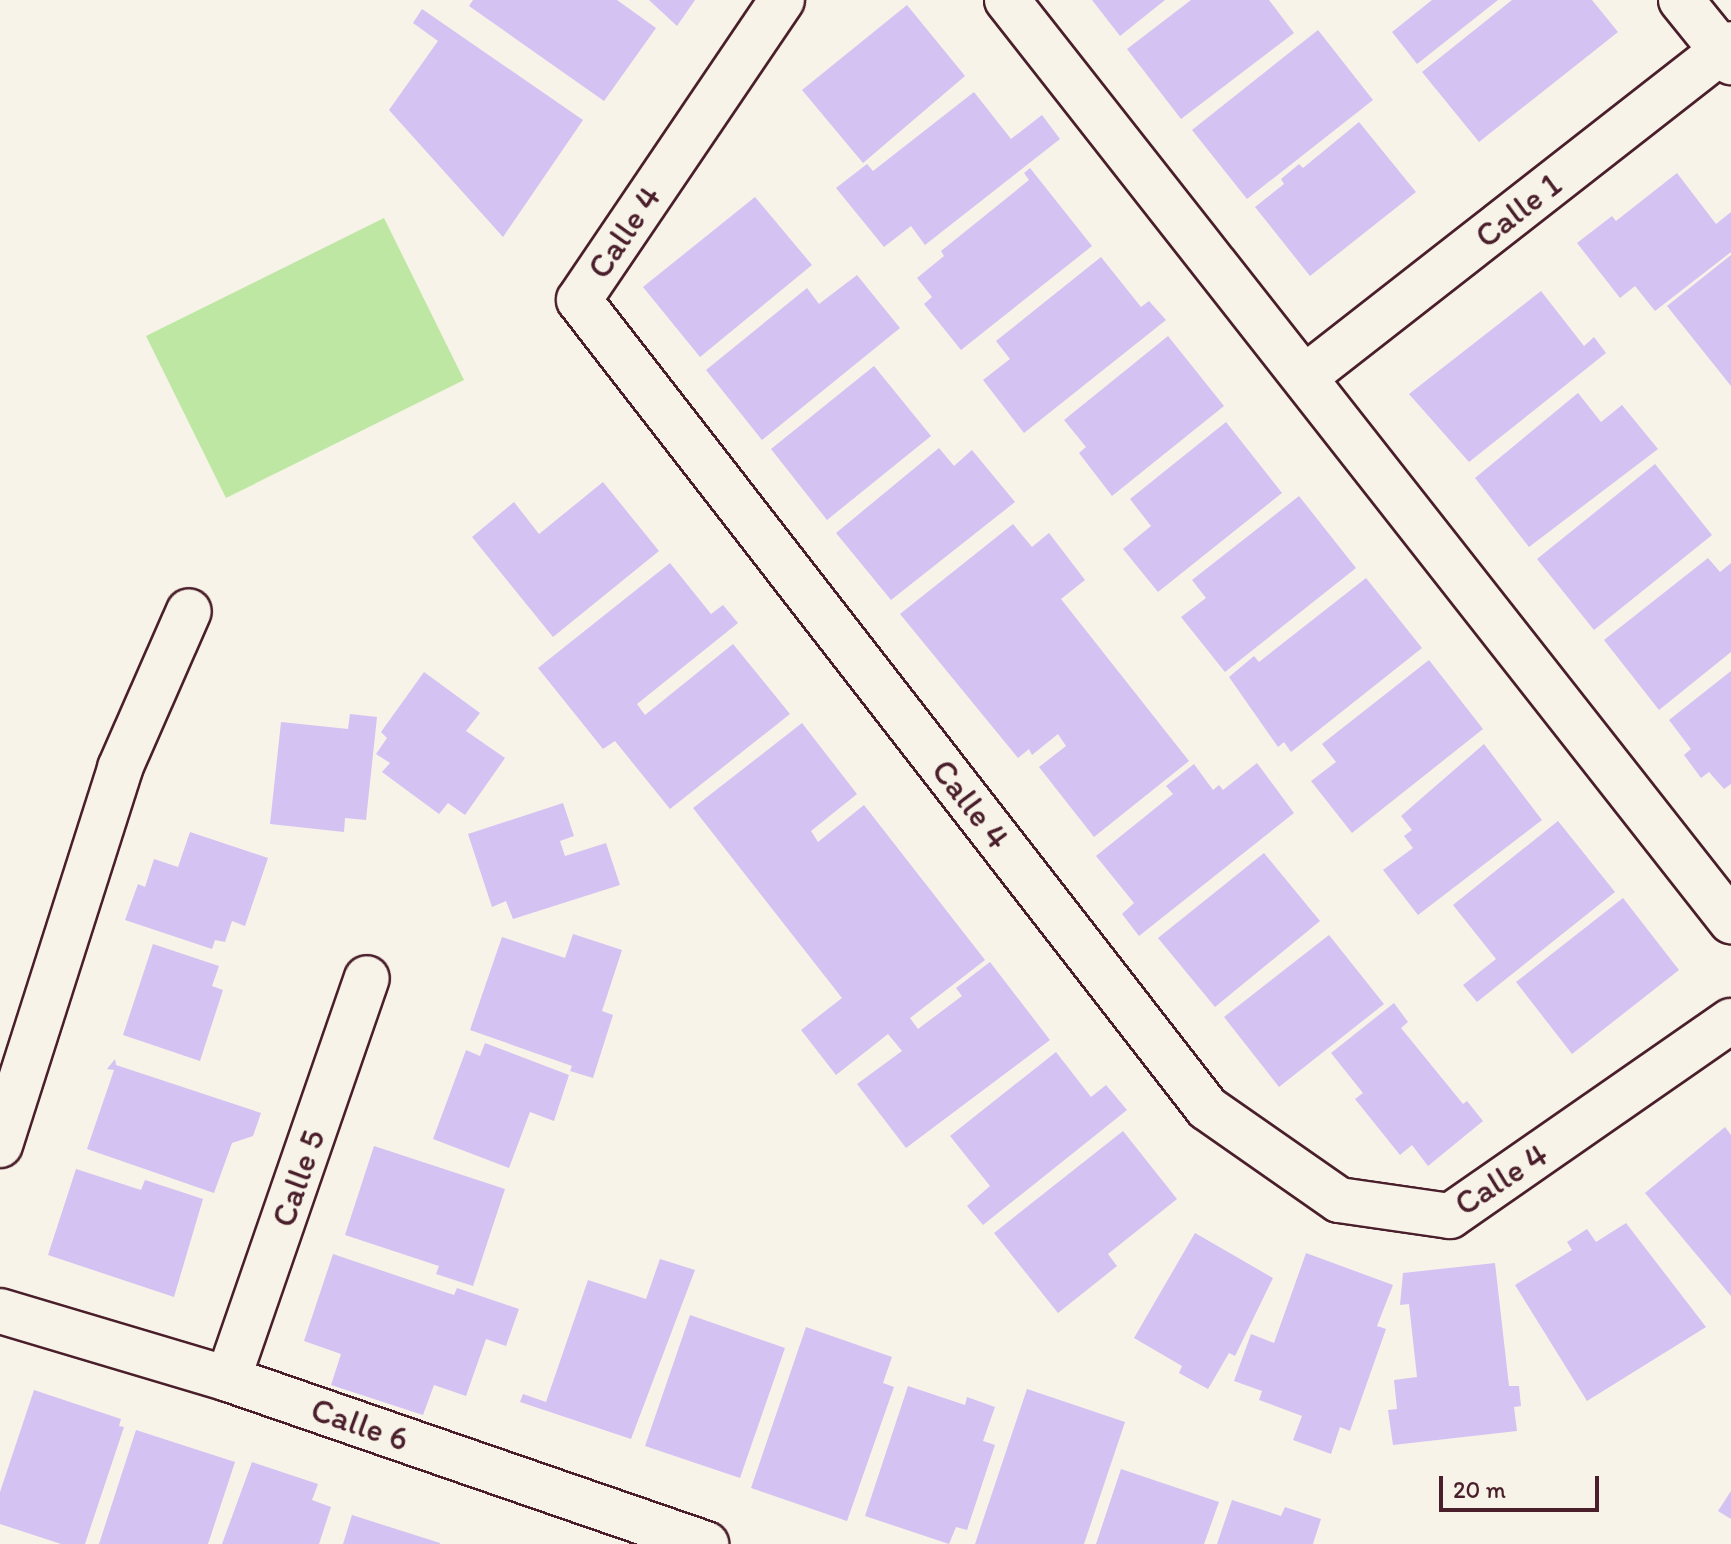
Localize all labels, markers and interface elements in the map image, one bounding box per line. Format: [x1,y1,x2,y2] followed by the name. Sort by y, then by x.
[1467,164,1569,256] street label: Calle 1
[578,178,670,286] street label: Calle 4
[923,751,1019,857] street label: Calle 4
[262,1124,334,1232] street label: Calle 5
[1447,1134,1555,1224] street label: Calle 4
[306,1388,414,1460] street label: Calle 6
[1443,1460,1603,1510] scale bar
[1453,1475,1506,1504] text: 20 m

